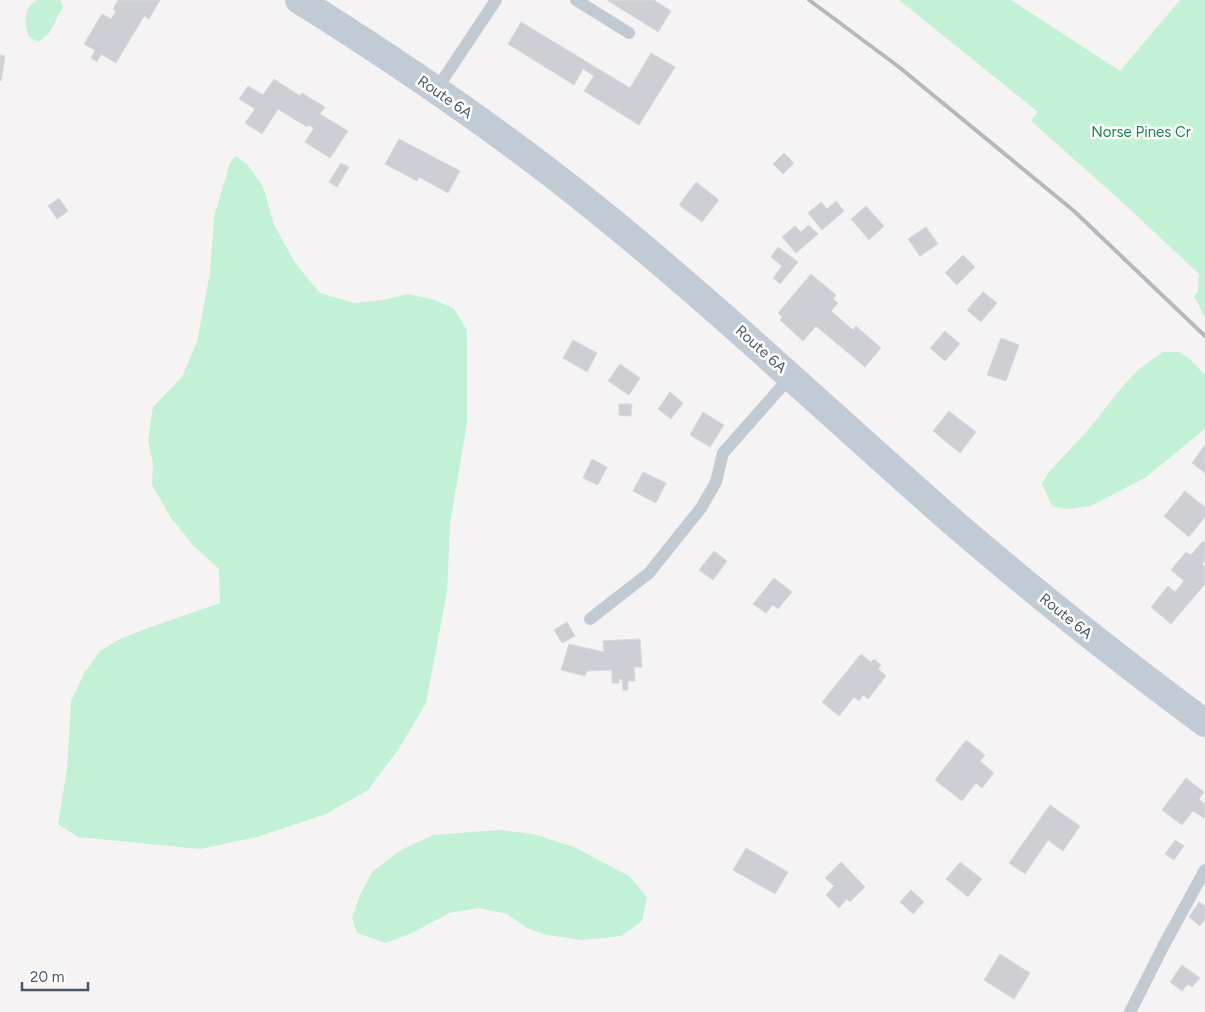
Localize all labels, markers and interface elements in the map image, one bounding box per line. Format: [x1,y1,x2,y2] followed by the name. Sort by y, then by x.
[414,72,476,122] street label: Route 6A
[1091,123,1191,141] park label: Norse Pines Cr
[732,321,790,377] street label: Route 6A
[1036,589,1096,643] street label: Route 6A
[22,960,89,992] scale bar
[30,968,64,986] text: 20 m

